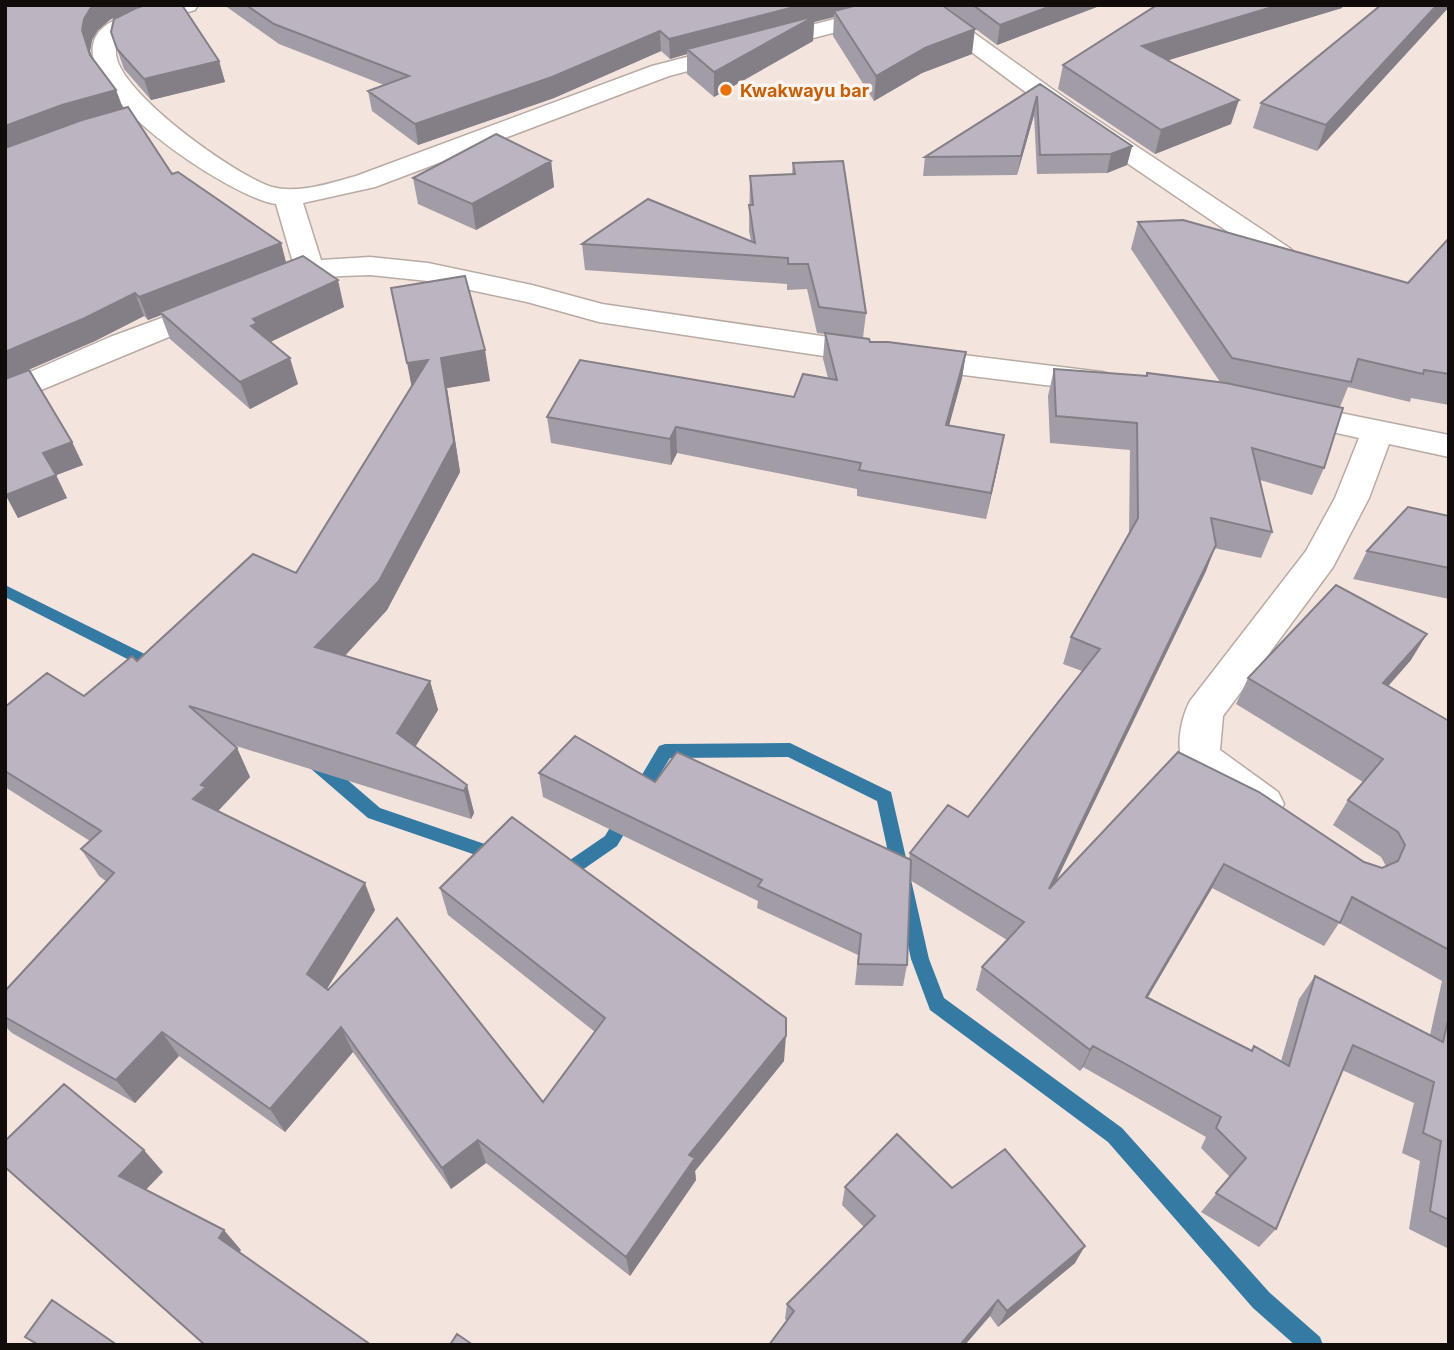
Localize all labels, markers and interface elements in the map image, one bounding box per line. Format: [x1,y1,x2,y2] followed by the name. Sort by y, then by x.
[740,80,869,101] place label: Kwakwayu bar
[718,82,734,98] marker: Kwakwayu bar

